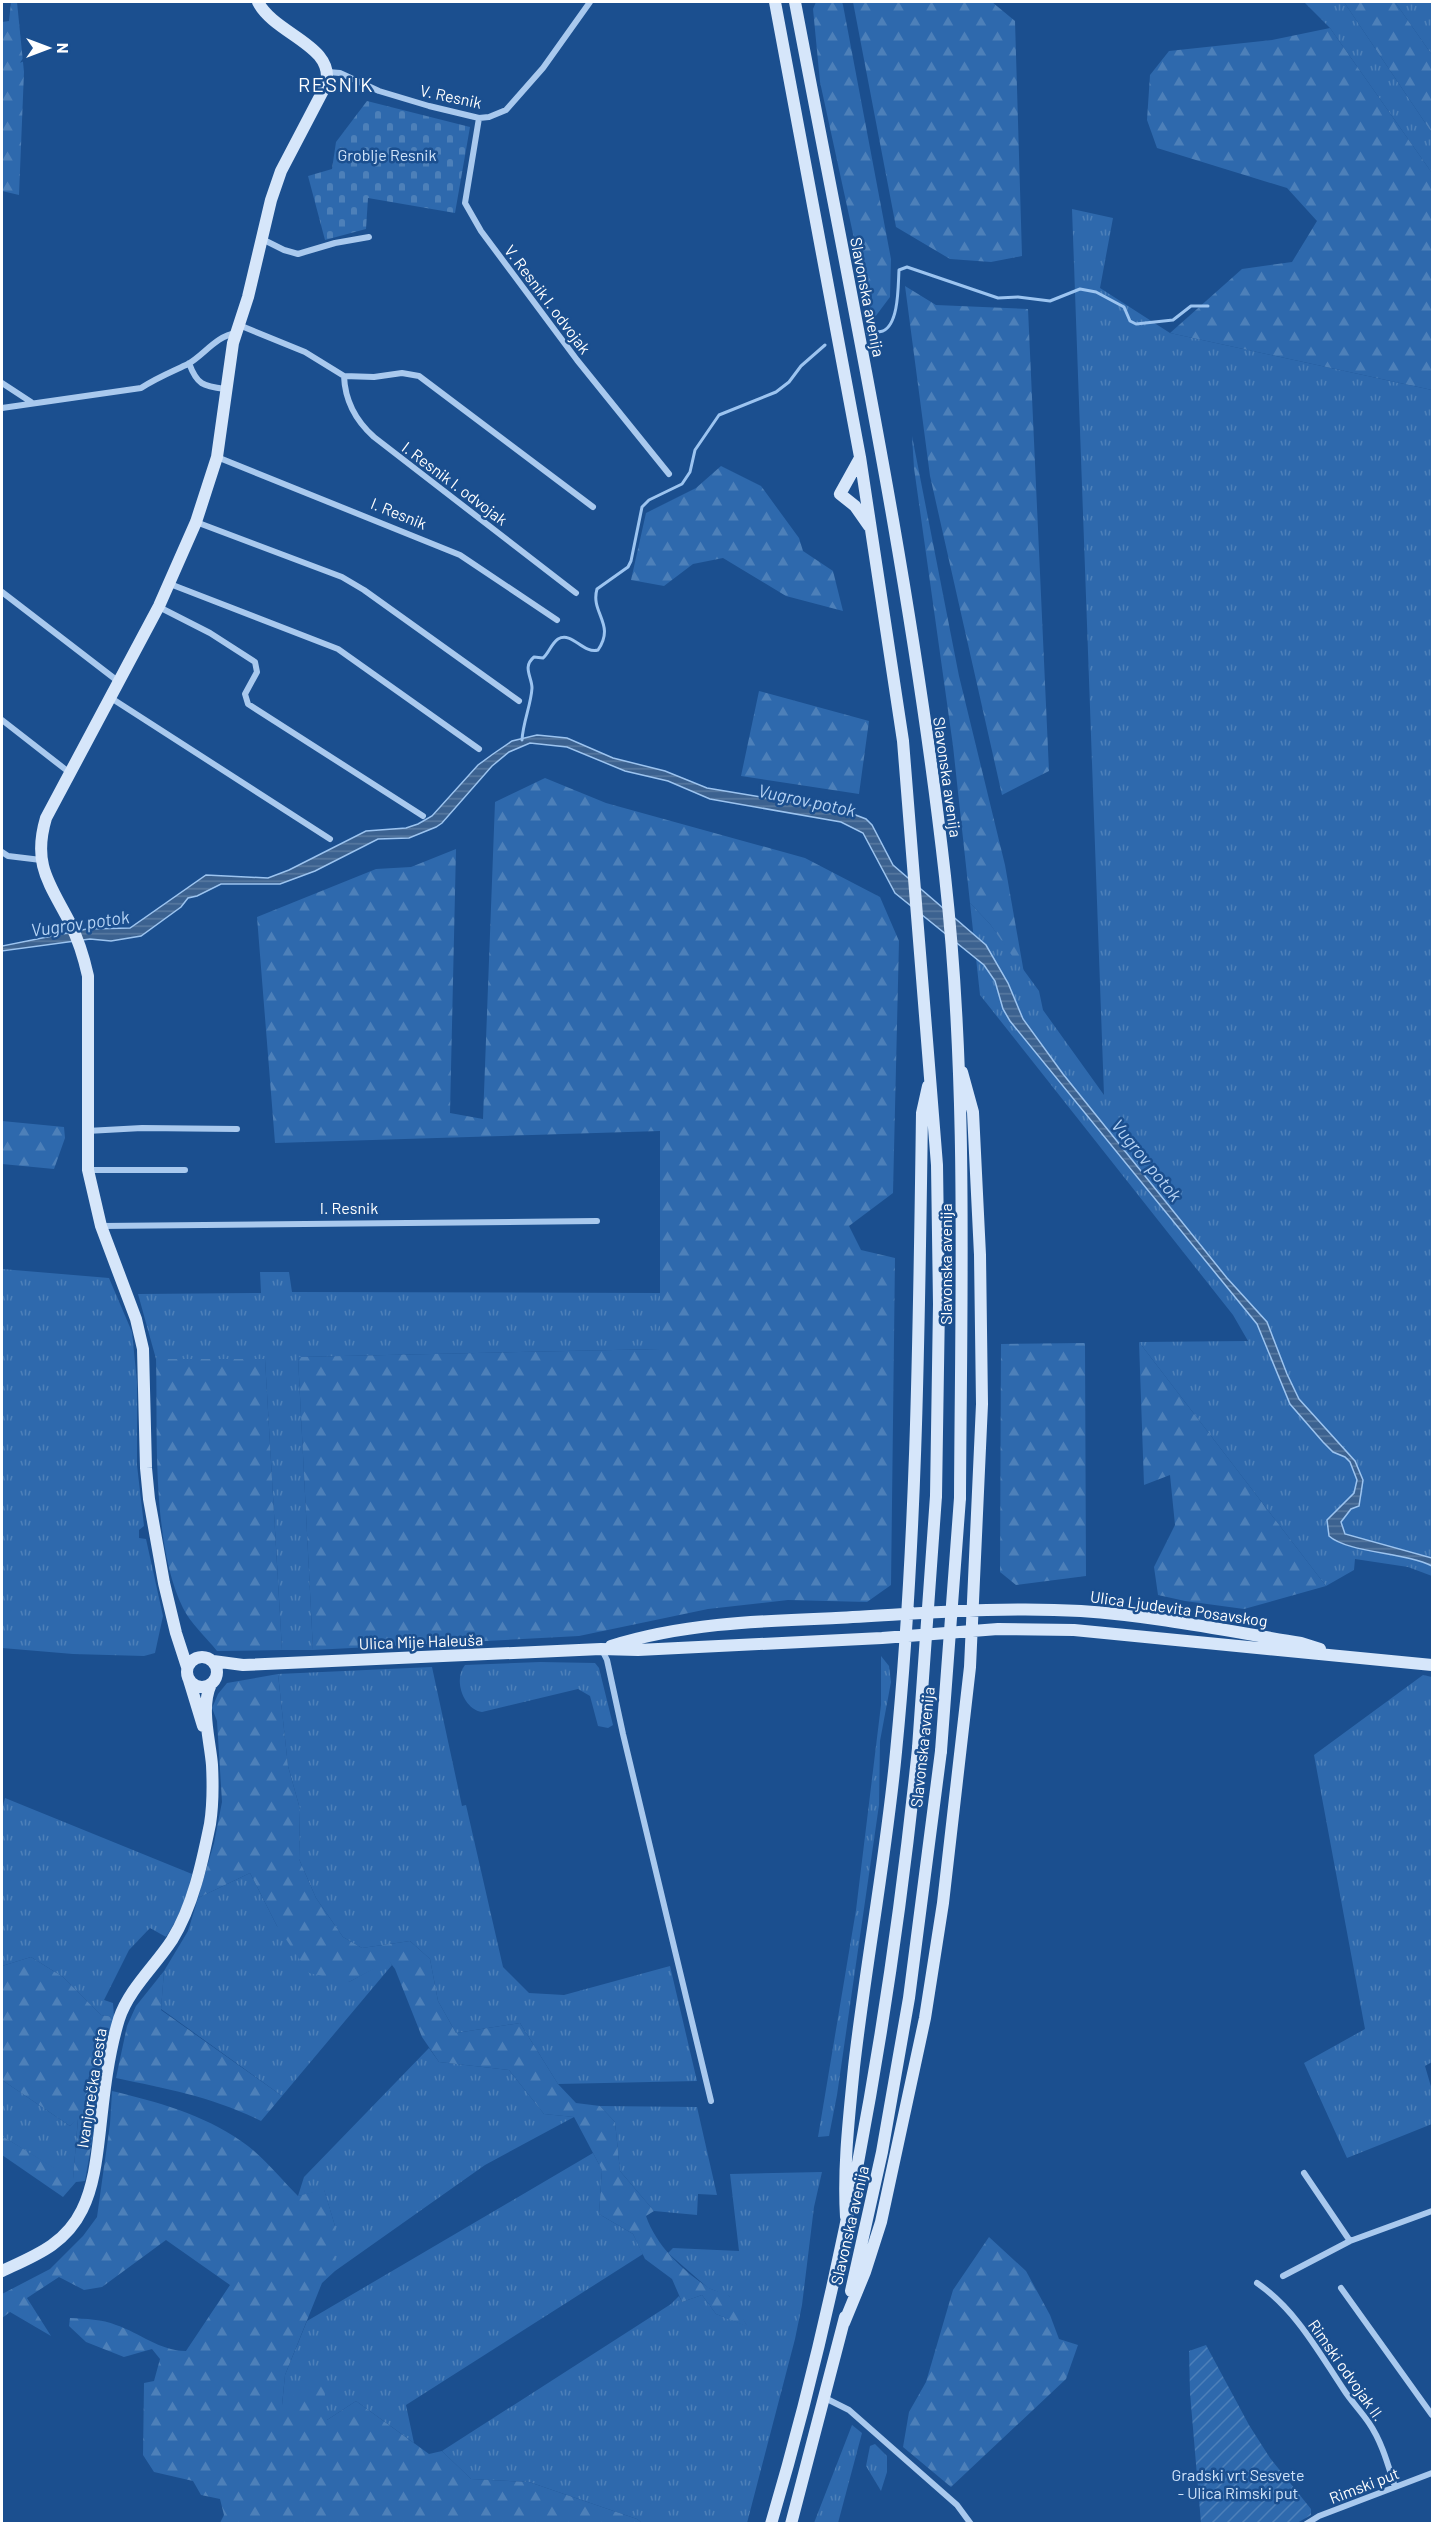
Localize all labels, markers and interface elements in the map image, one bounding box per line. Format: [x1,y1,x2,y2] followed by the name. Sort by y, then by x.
[18,18,78,78] north arrow
[54,43,73,53] text: N
[298,72,374,96] district label: RESNIK
[418,80,484,112] street label: V. Resnik
[338,145,436,164] park label: Groblje Resnik
[847,236,889,358] street label: Slavonska avenija
[501,241,595,357] street label: V. Resnik I. odvojak
[399,437,511,529] street label: I. Resnik I. odvojak
[368,493,430,533] street label: I. Resnik
[930,716,966,838] street label: Slavonska avenija
[756,779,858,821] water label: Vugrov potok
[29,905,131,941] water label: Vugrov potok
[1107,1114,1187,1206] water label: Vugrov potok
[320,1198,378,1217] street label: I. Resnik
[936,1203,955,1325] street label: Slavonska avenija
[1089,1586,1269,1630] street label: Ulica Ljudevita Posavskog
[359,1629,483,1653] street label: Ulica Mije Haleuša
[906,1686,938,1808] street label: Slavonska avenija
[72,2027,110,2149] street label: Ivanjorečka cesta
[826,2164,872,2286] street label: Slavonska avenija
[1305,2316,1389,2424] street label: Rimski odvojak II.
[1326,2463,1402,2507] street label: Rimski put
[1172,2465,1304,2502] park label: Gradski vrt Sesvete - Ulica Rimski put

